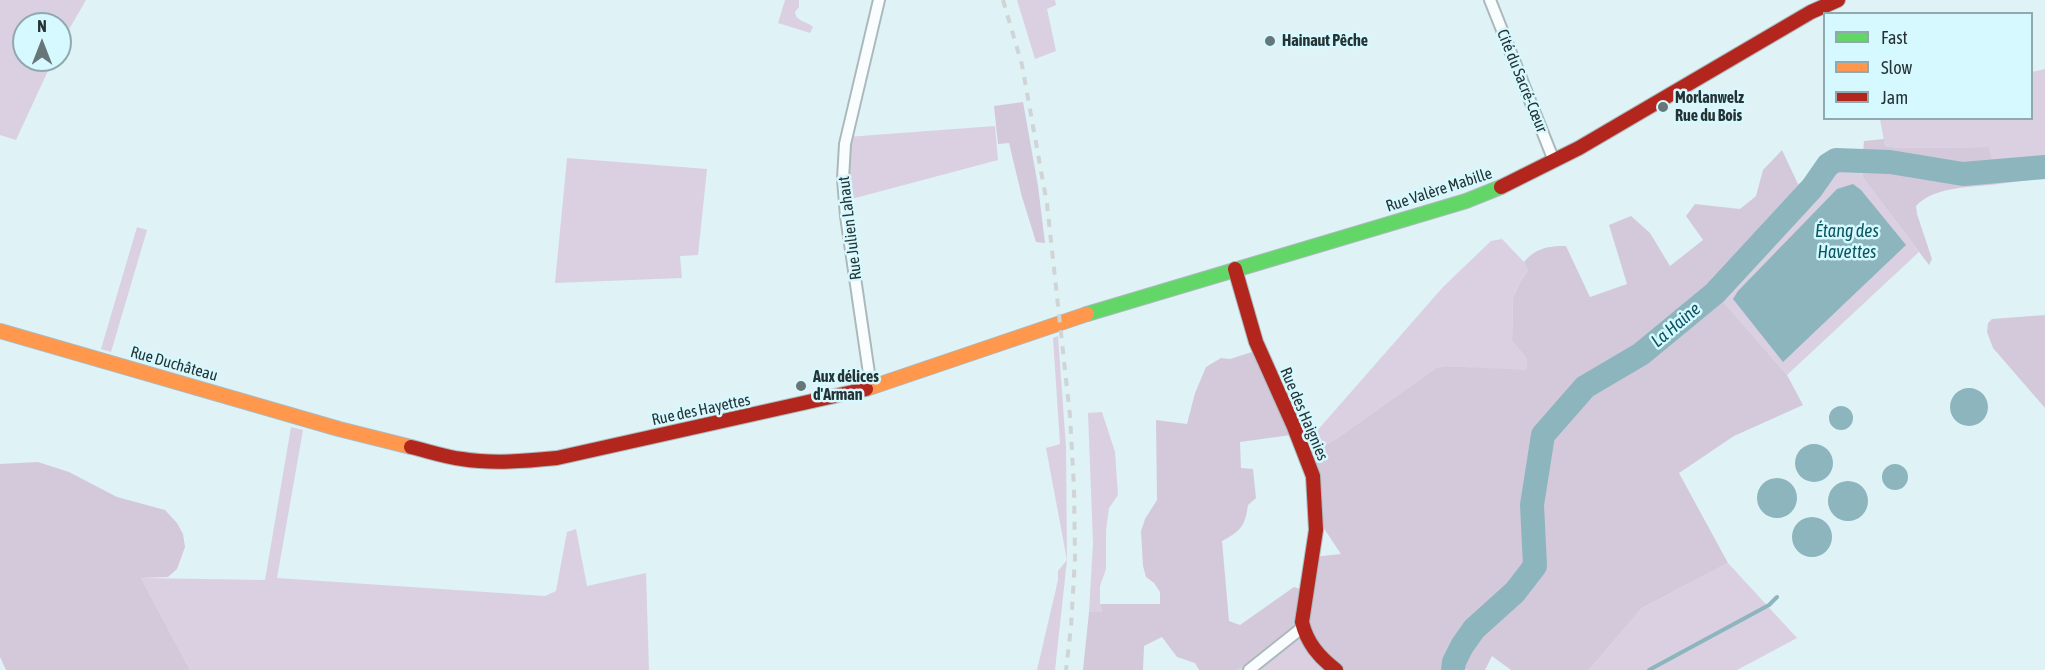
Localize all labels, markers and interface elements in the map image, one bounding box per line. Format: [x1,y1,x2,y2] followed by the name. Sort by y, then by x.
[12,12,72,72] north arrow
[1823,12,2033,120] legend
[37,17,47,35] text: N
[1493,27,1551,135] street label: Cité du Sacré-Cœur
[1881,27,1908,48] text: Fast
[1282,31,1368,51] place label: Hainaut Pêche
[1263,34,1277,48] marker: Hainaut Pêche
[1881,57,1912,78] text: Slow
[1881,87,1908,108] text: Jam
[1675,88,1744,126] place label: Morlanwelz Rue du Bois
[1656,100,1670,114] marker: Morlanwelz Rue du Bois
[1383,164,1495,216] street label: Rue Valère Mabille
[834,175,866,281] street label: Rue Julien Lahaut
[1815,220,1879,262] water label: Étang des Havettes
[1647,298,1705,352] water label: La Haine
[128,342,220,386] street label: Rue Duchâteau
[1276,364,1332,464] street label: Rue des Haignies
[813,367,879,405] place label: Aux délices d'Arman
[794,379,808,393] marker: Aux délices d'Arman
[650,390,752,430] street label: Rue des Hayettes

